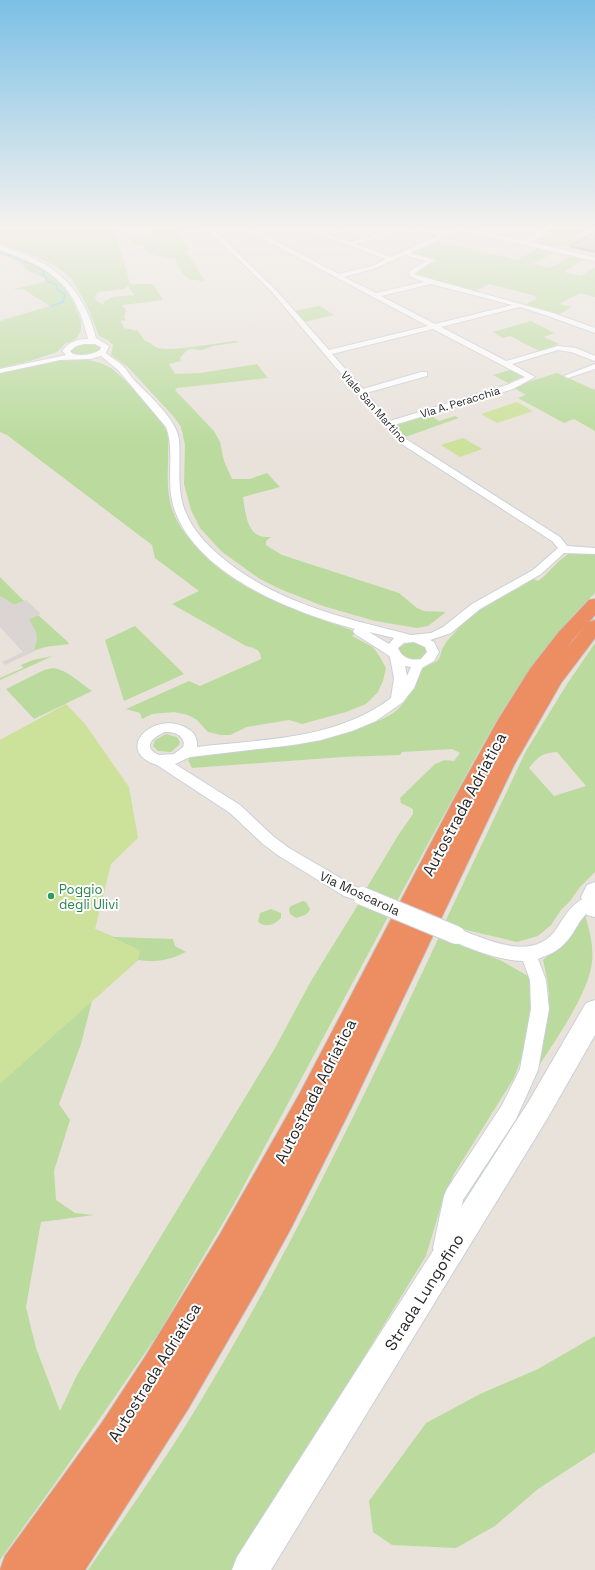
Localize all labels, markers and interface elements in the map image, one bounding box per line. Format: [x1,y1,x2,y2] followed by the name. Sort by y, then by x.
[338,368,410,446] street label: Viale San Martino
[418,383,502,421] street label: Via A. Peracchia
[418,729,511,880] street label: Autostrada Adriatica
[317,867,403,920] street label: Via Moscarola
[59,881,118,913] place label: Poggio degli Ulivi
[46,891,56,901] marker: Poggio degli Ulivi
[270,1015,361,1167] street label: Autostrada Adriatica
[380,1230,469,1355] street label: Strada Lungofino
[103,1299,206,1446] street label: Autostrada Adriatica

